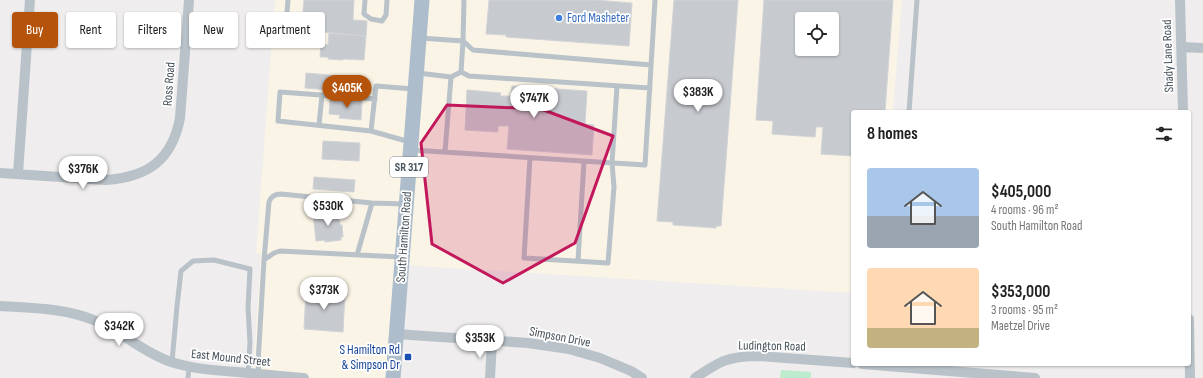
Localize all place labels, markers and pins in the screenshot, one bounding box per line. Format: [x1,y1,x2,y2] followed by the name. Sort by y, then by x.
[567,10,629,26] place label: Ford Masheter
[554,13,564,23] marker: Ford Masheter
[319,75,375,109] pin: $405K
[670,79,726,113] pin: $383K
[506,85,562,119] pin: $747K
[55,156,111,190] pin: $376K
[300,193,356,227] pin: $530K
[296,277,352,311] pin: $373K
[91,313,147,347] pin: $342K
[452,325,508,359] pin: $353K
[339,342,400,373] place label: S Hamilton Rd & Simpson Dr
[403,352,413,362] marker: S Hamilton Rd & Simpson Dr

